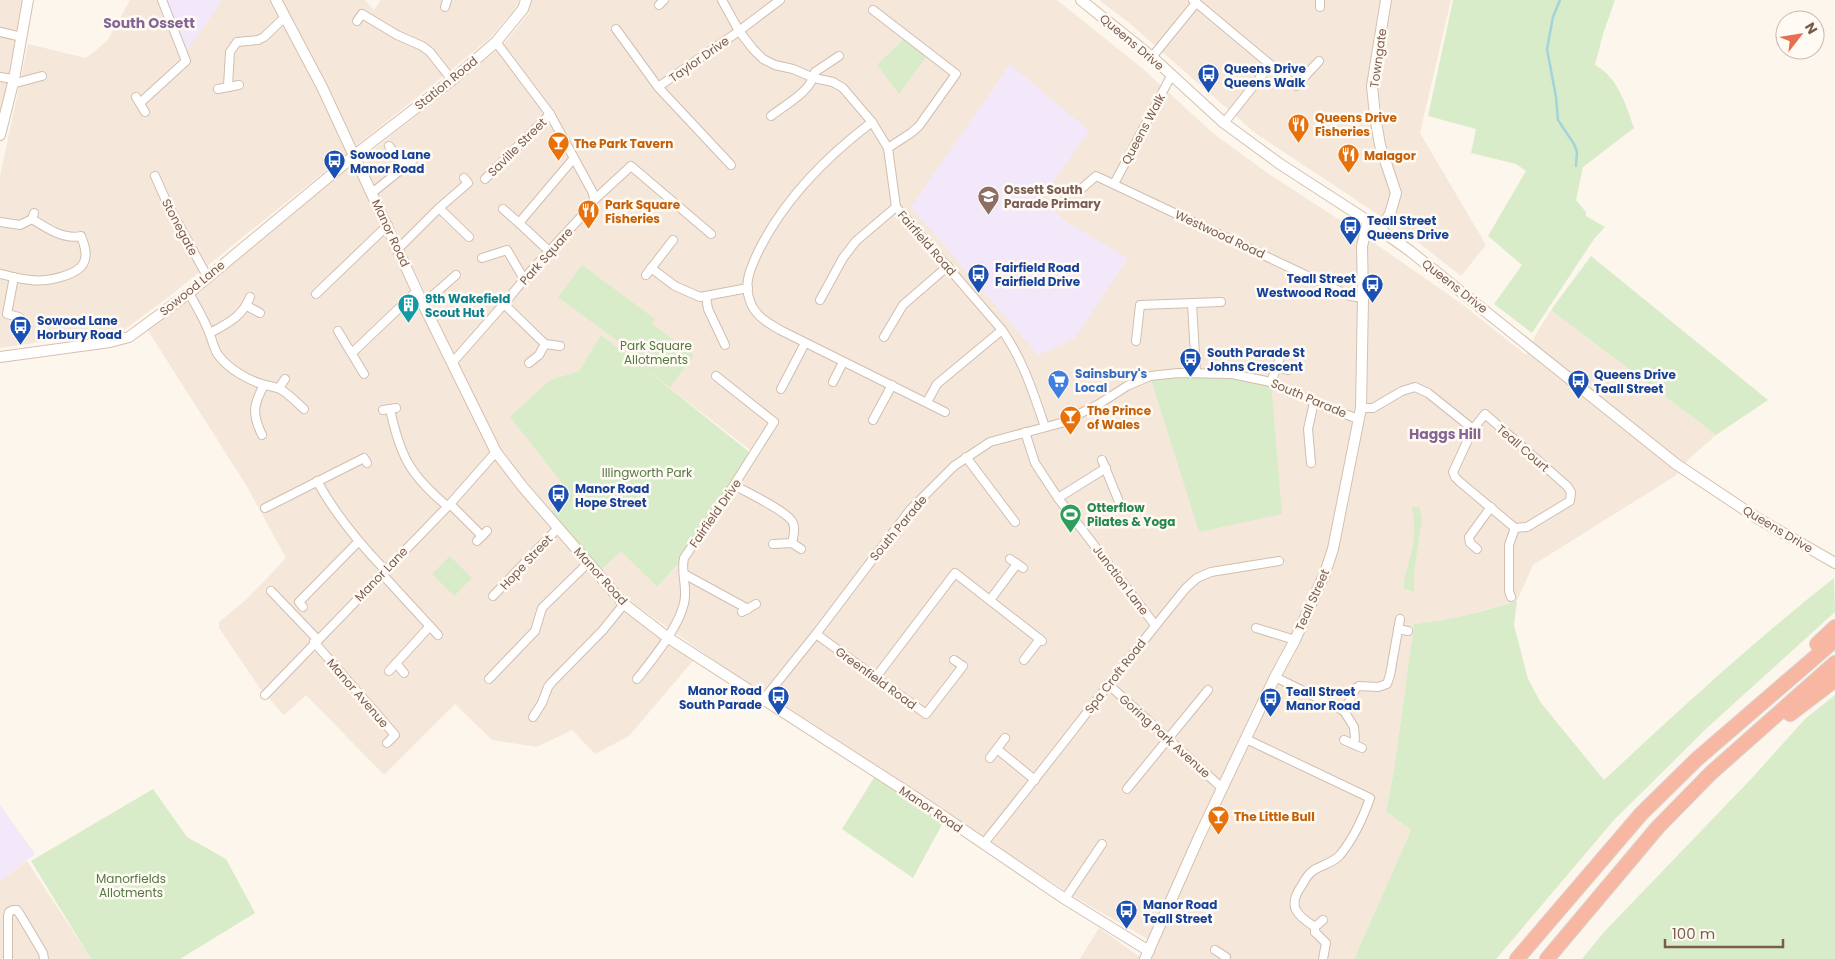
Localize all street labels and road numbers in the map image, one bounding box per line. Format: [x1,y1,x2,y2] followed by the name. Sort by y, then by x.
[1096,10,1168,74] street label: Queens Drive
[1365,27,1391,89] street label: Towngate
[666,32,732,86] street label: Taylor Drive
[411,52,481,114] street label: Station Road
[1117,90,1169,167] street label: Queens Walk
[484,114,550,180] street label: Saville Street
[158,196,202,258] street label: Stonegate
[368,196,414,270] street label: Manor Road
[1172,206,1268,262] street label: Westwood Road
[894,207,960,279] street label: Fairfield Road
[516,224,576,288] street label: Park Square
[1419,255,1491,317] street label: Queens Drive
[156,256,228,320] street label: Sowood Lane
[1268,374,1350,422] street label: South Parade
[1493,420,1553,476] street label: Teall Court
[685,475,745,551] street label: Fairfield Drive
[866,492,930,564] street label: South Parade
[1740,501,1816,557] street label: Queens Drive
[496,531,556,593] street label: Hope Street
[1089,542,1153,618] street label: Junction Lane
[351,543,411,605] street label: Manor Lane
[570,543,632,609] street label: Manor Road
[1291,566,1333,634] street label: Teall Street
[1080,635,1150,717] street label: Spa Croft Road
[832,643,920,713] street label: Greenfield Road
[323,655,393,731] street label: Manor Avenue
[1116,690,1214,782] street label: Goring Park Avenue
[896,782,966,836] street label: Manor Road

